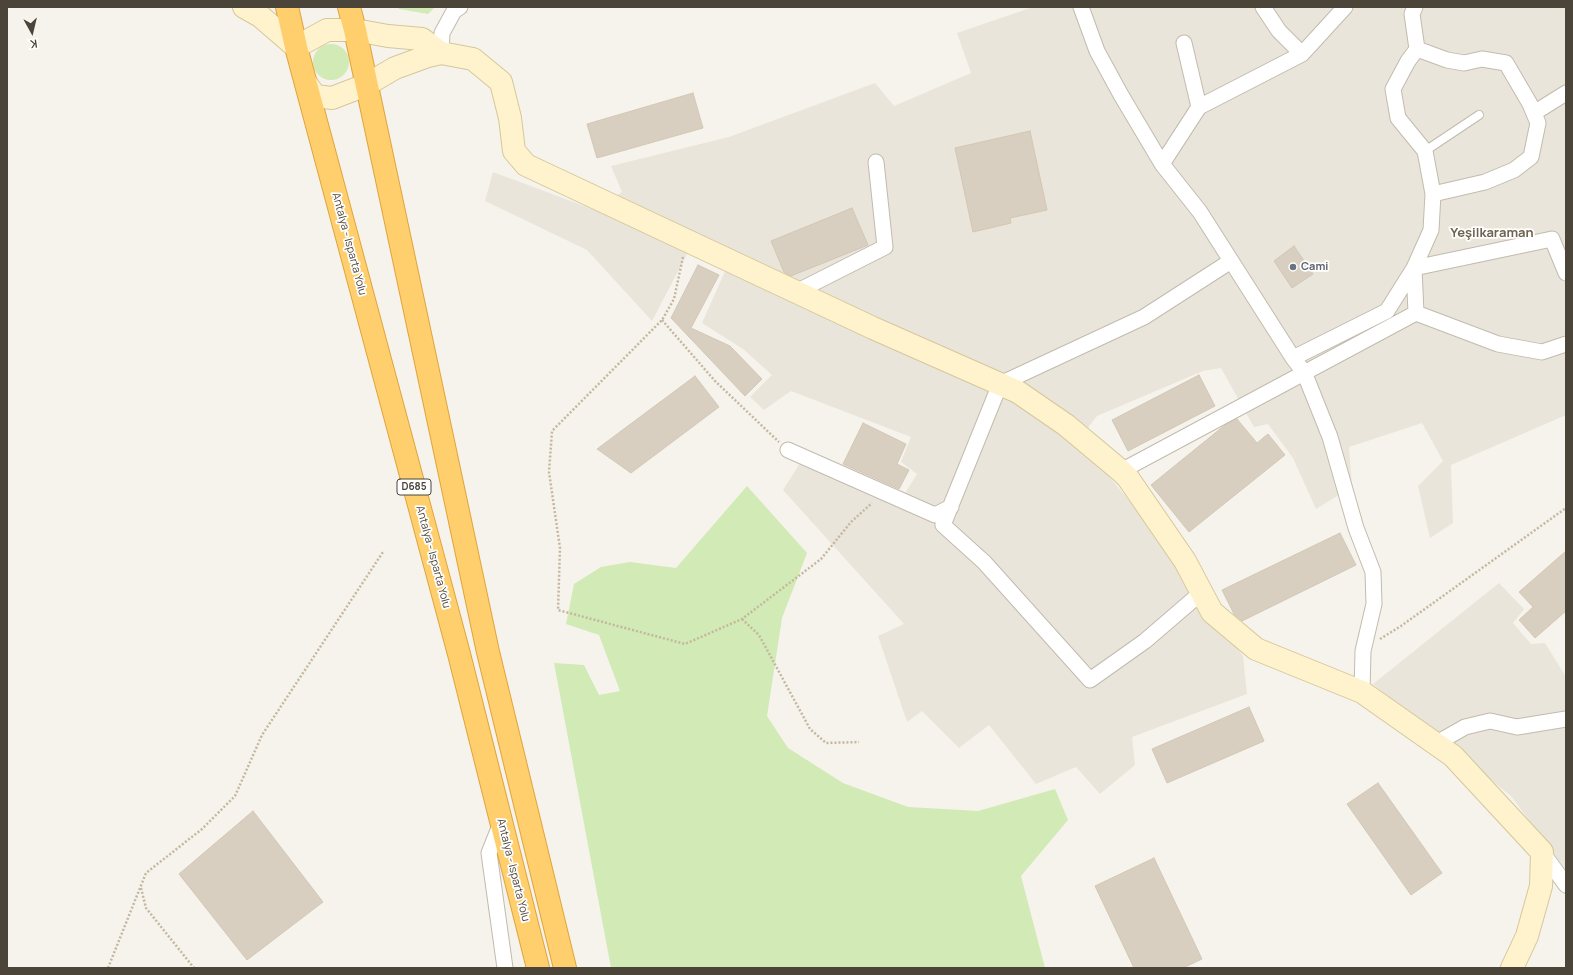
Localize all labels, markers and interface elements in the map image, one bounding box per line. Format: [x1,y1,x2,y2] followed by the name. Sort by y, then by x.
[12,12,52,52] north arrow
[29,36,38,52] text: K
[329,191,369,297] street label: Antalya - Isparta Yolu
[1450,225,1534,241] district label: Yeşilkaraman
[1301,260,1328,274] place label: Cami
[1288,262,1298,272] marker: Cami
[397,479,431,495] road number: D685
[413,504,453,610] street label: Antalya - Isparta Yolu
[494,817,532,923] street label: Antalya - Isparta Yolu

